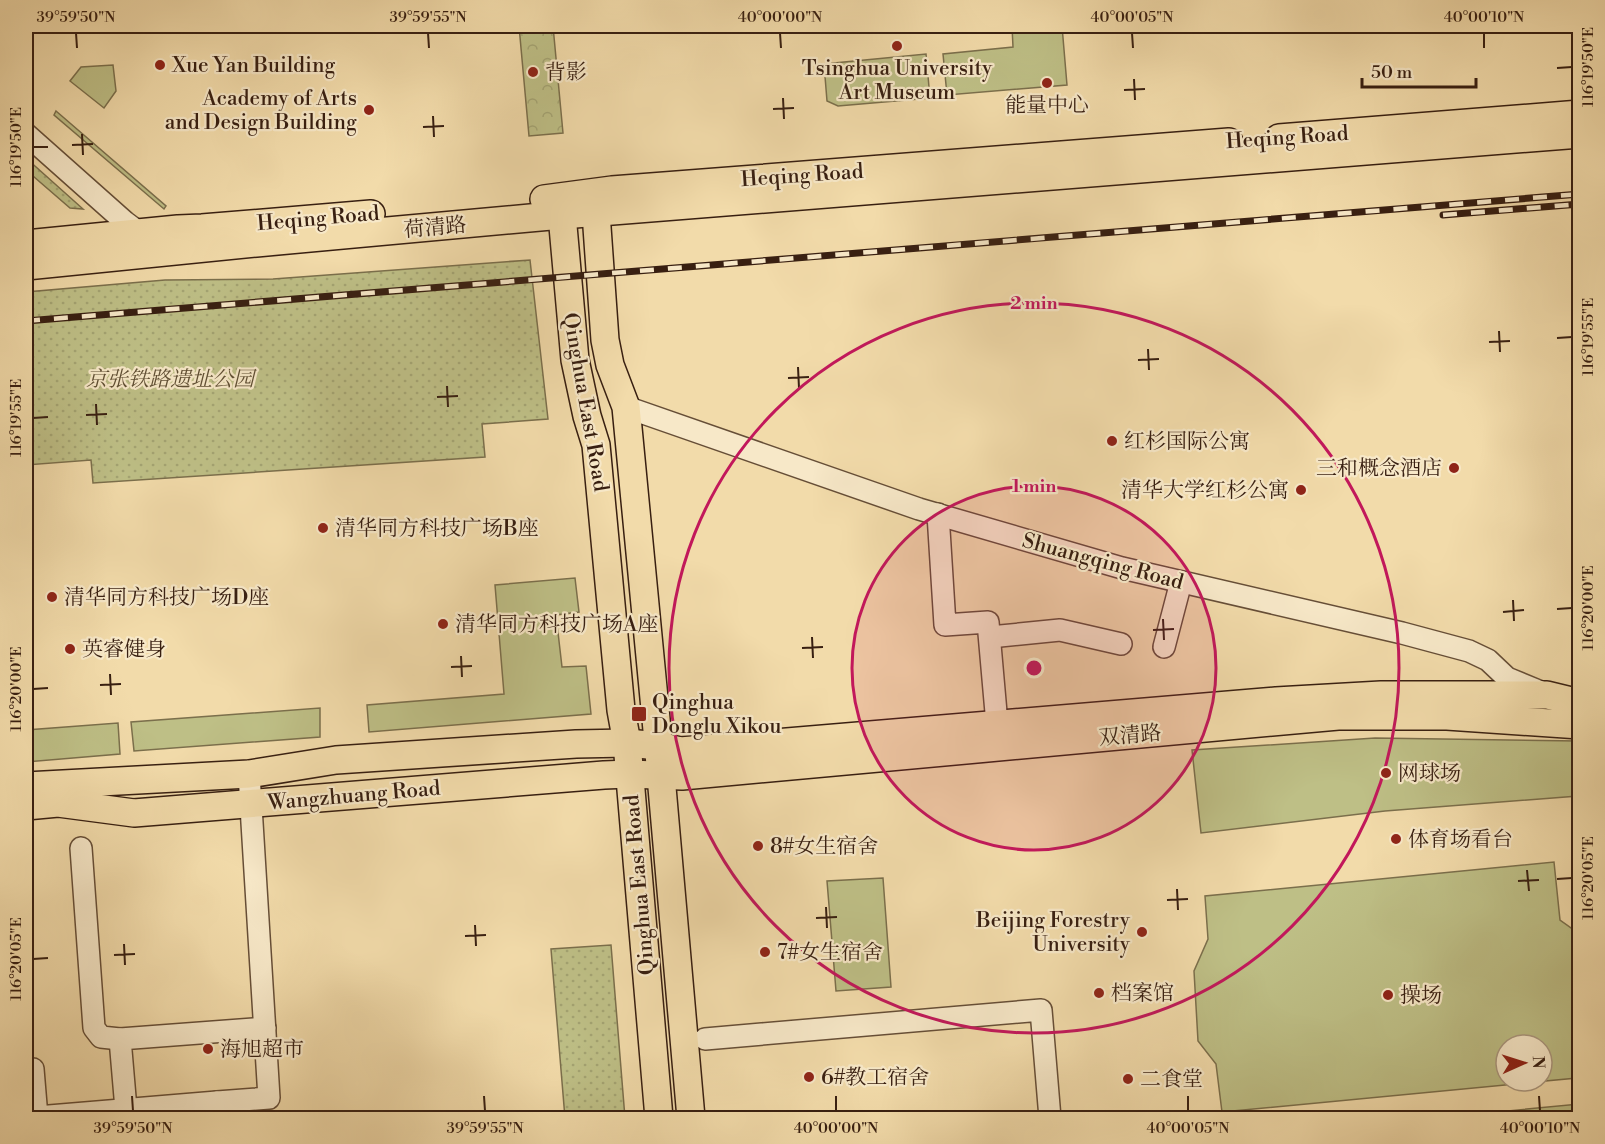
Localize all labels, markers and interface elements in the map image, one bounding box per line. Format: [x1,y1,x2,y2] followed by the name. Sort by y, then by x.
[37,8,115,27] text: 39°59'50"N
[389,8,467,27] text: 39°59'55"N
[738,8,822,27] text: 40°00'00"N
[1091,8,1173,27] text: 40°00'05"N
[1444,8,1524,27] text: 40°00'10"N
[1579,27,1598,107] text: 116°19'50"E
[890,39,904,53] marker: Tsinghua University Art Museum
[1362,51,1476,89] scale bar
[171,53,335,79] place label: Xue Yan Building
[802,56,993,106] place label: Tsinghua University Art Museum
[153,58,167,72] marker: Xue Yan Building
[545,60,587,86] place label: 背影
[1371,61,1413,84] text: 50 m
[526,65,540,79] marker: 背影
[1040,76,1054,90] marker: 能量中心
[165,86,357,136] place label: Academy of Arts and Design Building
[1005,93,1089,119] place label: 能量中心
[362,103,376,117] marker: Academy of Arts and Design Building
[7,107,26,187] text: 116°19'50"E
[1225,121,1349,155] street label: Heqing Road
[740,159,864,193] street label: Heqing Road
[256,201,381,237] street label: Heqing Road
[403,212,468,244] street label: 荷清路
[1010,292,1058,315] text: 2 min
[1579,298,1598,376] text: 116°19'55"E
[556,311,614,494] street label: Qinghua East Road
[86,367,257,393] park label: 京张铁路遗址公园
[7,379,26,457] text: 116°19'55"E
[1124,429,1250,455] place label: 红杉国际公寓
[1105,434,1119,448] marker: 红杉国际公寓
[1316,456,1442,482] place label: 三和概念酒店
[1447,461,1461,475] marker: 三和概念酒店
[1012,475,1056,498] text: 1 min
[1121,478,1289,504] place label: 清华大学红杉公寓
[1294,483,1308,497] marker: 清华大学红杉公寓
[335,516,539,542] place label: 清华同方科技广场B座
[316,521,330,535] marker: 清华同方科技广场B座
[1019,528,1186,596] street label: Shuangqing Road
[1579,565,1598,651] text: 116°20'00"E
[64,585,269,611] place label: 清华同方科技广场D座
[45,590,59,604] marker: 清华同方科技广场D座
[455,612,658,638] place label: 清华同方科技广场A座
[436,617,450,631] marker: 清华同方科技广场A座
[82,637,166,663] place label: 英睿健身
[63,642,77,656] marker: 英睿健身
[7,646,26,732] text: 116°20'00"E
[1024,658,1044,678] centre of rings
[652,690,782,740] place label: Qinghua Donglu Xikou
[630,705,648,723] marker: Qinghua Donglu Xikou
[1098,720,1163,752] street label: 双清路
[1398,761,1461,787] place label: 网球场
[1379,766,1393,780] marker: 网球场
[266,775,442,817] street label: Wangzhuang Road
[619,793,661,976] street label: Qinghua East Road
[1408,827,1513,853] place label: 体育场看台
[1389,832,1403,846] marker: 体育场看台
[770,834,878,860] place label: 8#女生宿舍
[1579,836,1598,920] text: 116°20'05"E
[751,839,765,853] marker: 8#女生宿舍
[975,908,1131,958] place label: Beijing Forestry University
[7,917,26,1001] text: 116°20'05"E
[1135,925,1149,939] marker: Beijing Forestry University
[777,940,883,966] place label: 7#女生宿舍
[758,945,772,959] marker: 7#女生宿舍
[1111,981,1174,1007] place label: 档案馆
[1400,983,1442,1009] place label: 操场
[1092,986,1106,1000] marker: 档案馆
[1381,988,1395,1002] marker: 操场
[1494,1033,1554,1093] north arrow
[220,1037,304,1063] place label: 海旭超市
[201,1042,215,1056] marker: 海旭超市
[1528,1055,1548,1069] text: N
[821,1065,929,1091] place label: 6#教工宿舍
[1140,1067,1203,1093] place label: 二食堂
[802,1070,816,1084] marker: 6#教工宿舍
[1121,1072,1135,1086] marker: 二食堂
[94,1119,172,1138] text: 39°59'50"N
[446,1119,524,1138] text: 39°59'55"N
[794,1119,878,1138] text: 40°00'00"N
[1147,1119,1229,1138] text: 40°00'05"N
[1500,1119,1580,1138] text: 40°00'10"N

